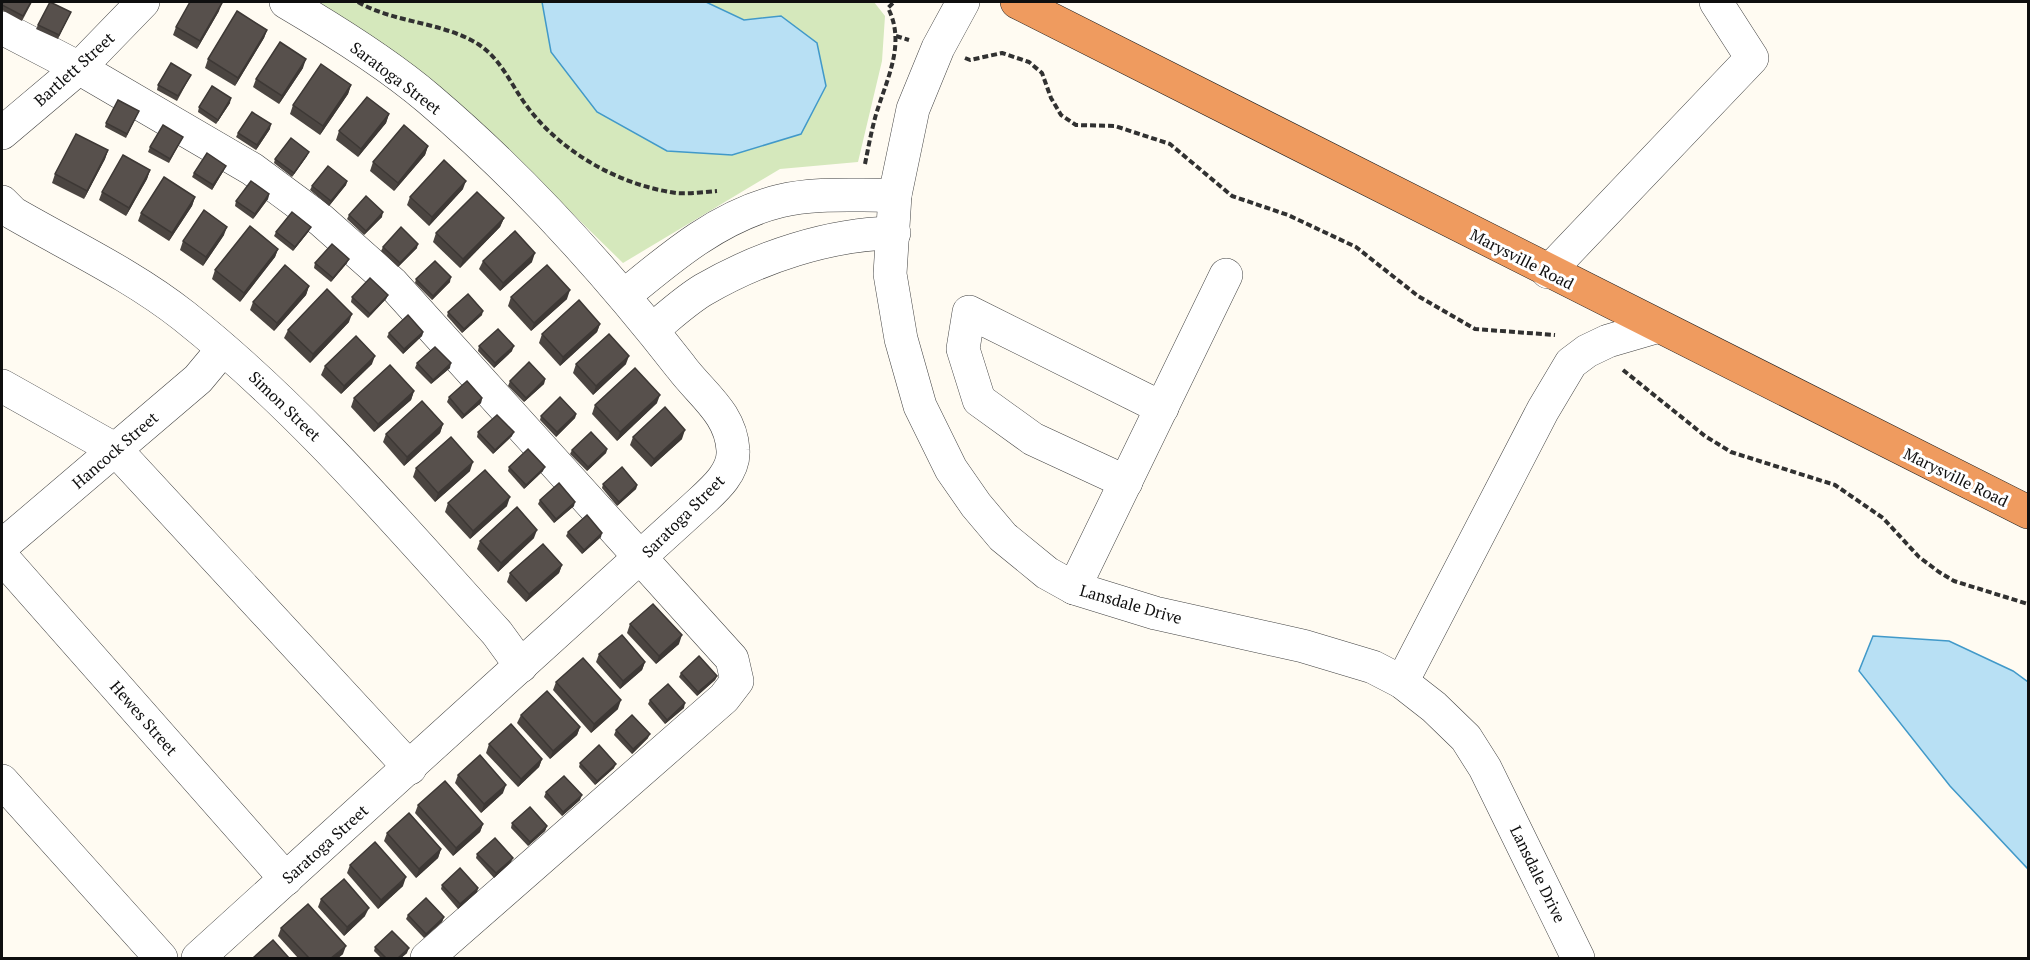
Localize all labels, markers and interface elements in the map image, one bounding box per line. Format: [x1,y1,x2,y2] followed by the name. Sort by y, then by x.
[29,27,119,111] street label: Bartlett Street
[346,36,446,120] street label: Saratoga Street
[1466,223,1578,295] street label: Marysville Road
[244,366,326,446] street label: Simon Street
[67,406,163,494] street label: Hancock Street
[1900,442,2012,512] street label: Marysville Road
[637,470,729,562] street label: Saratoga Street
[1077,579,1185,629] street label: Lansdale Drive
[105,676,183,760] street label: Hewes Street
[277,799,373,889] street label: Saratoga Street
[1505,822,1571,926] street label: Lansdale Drive

